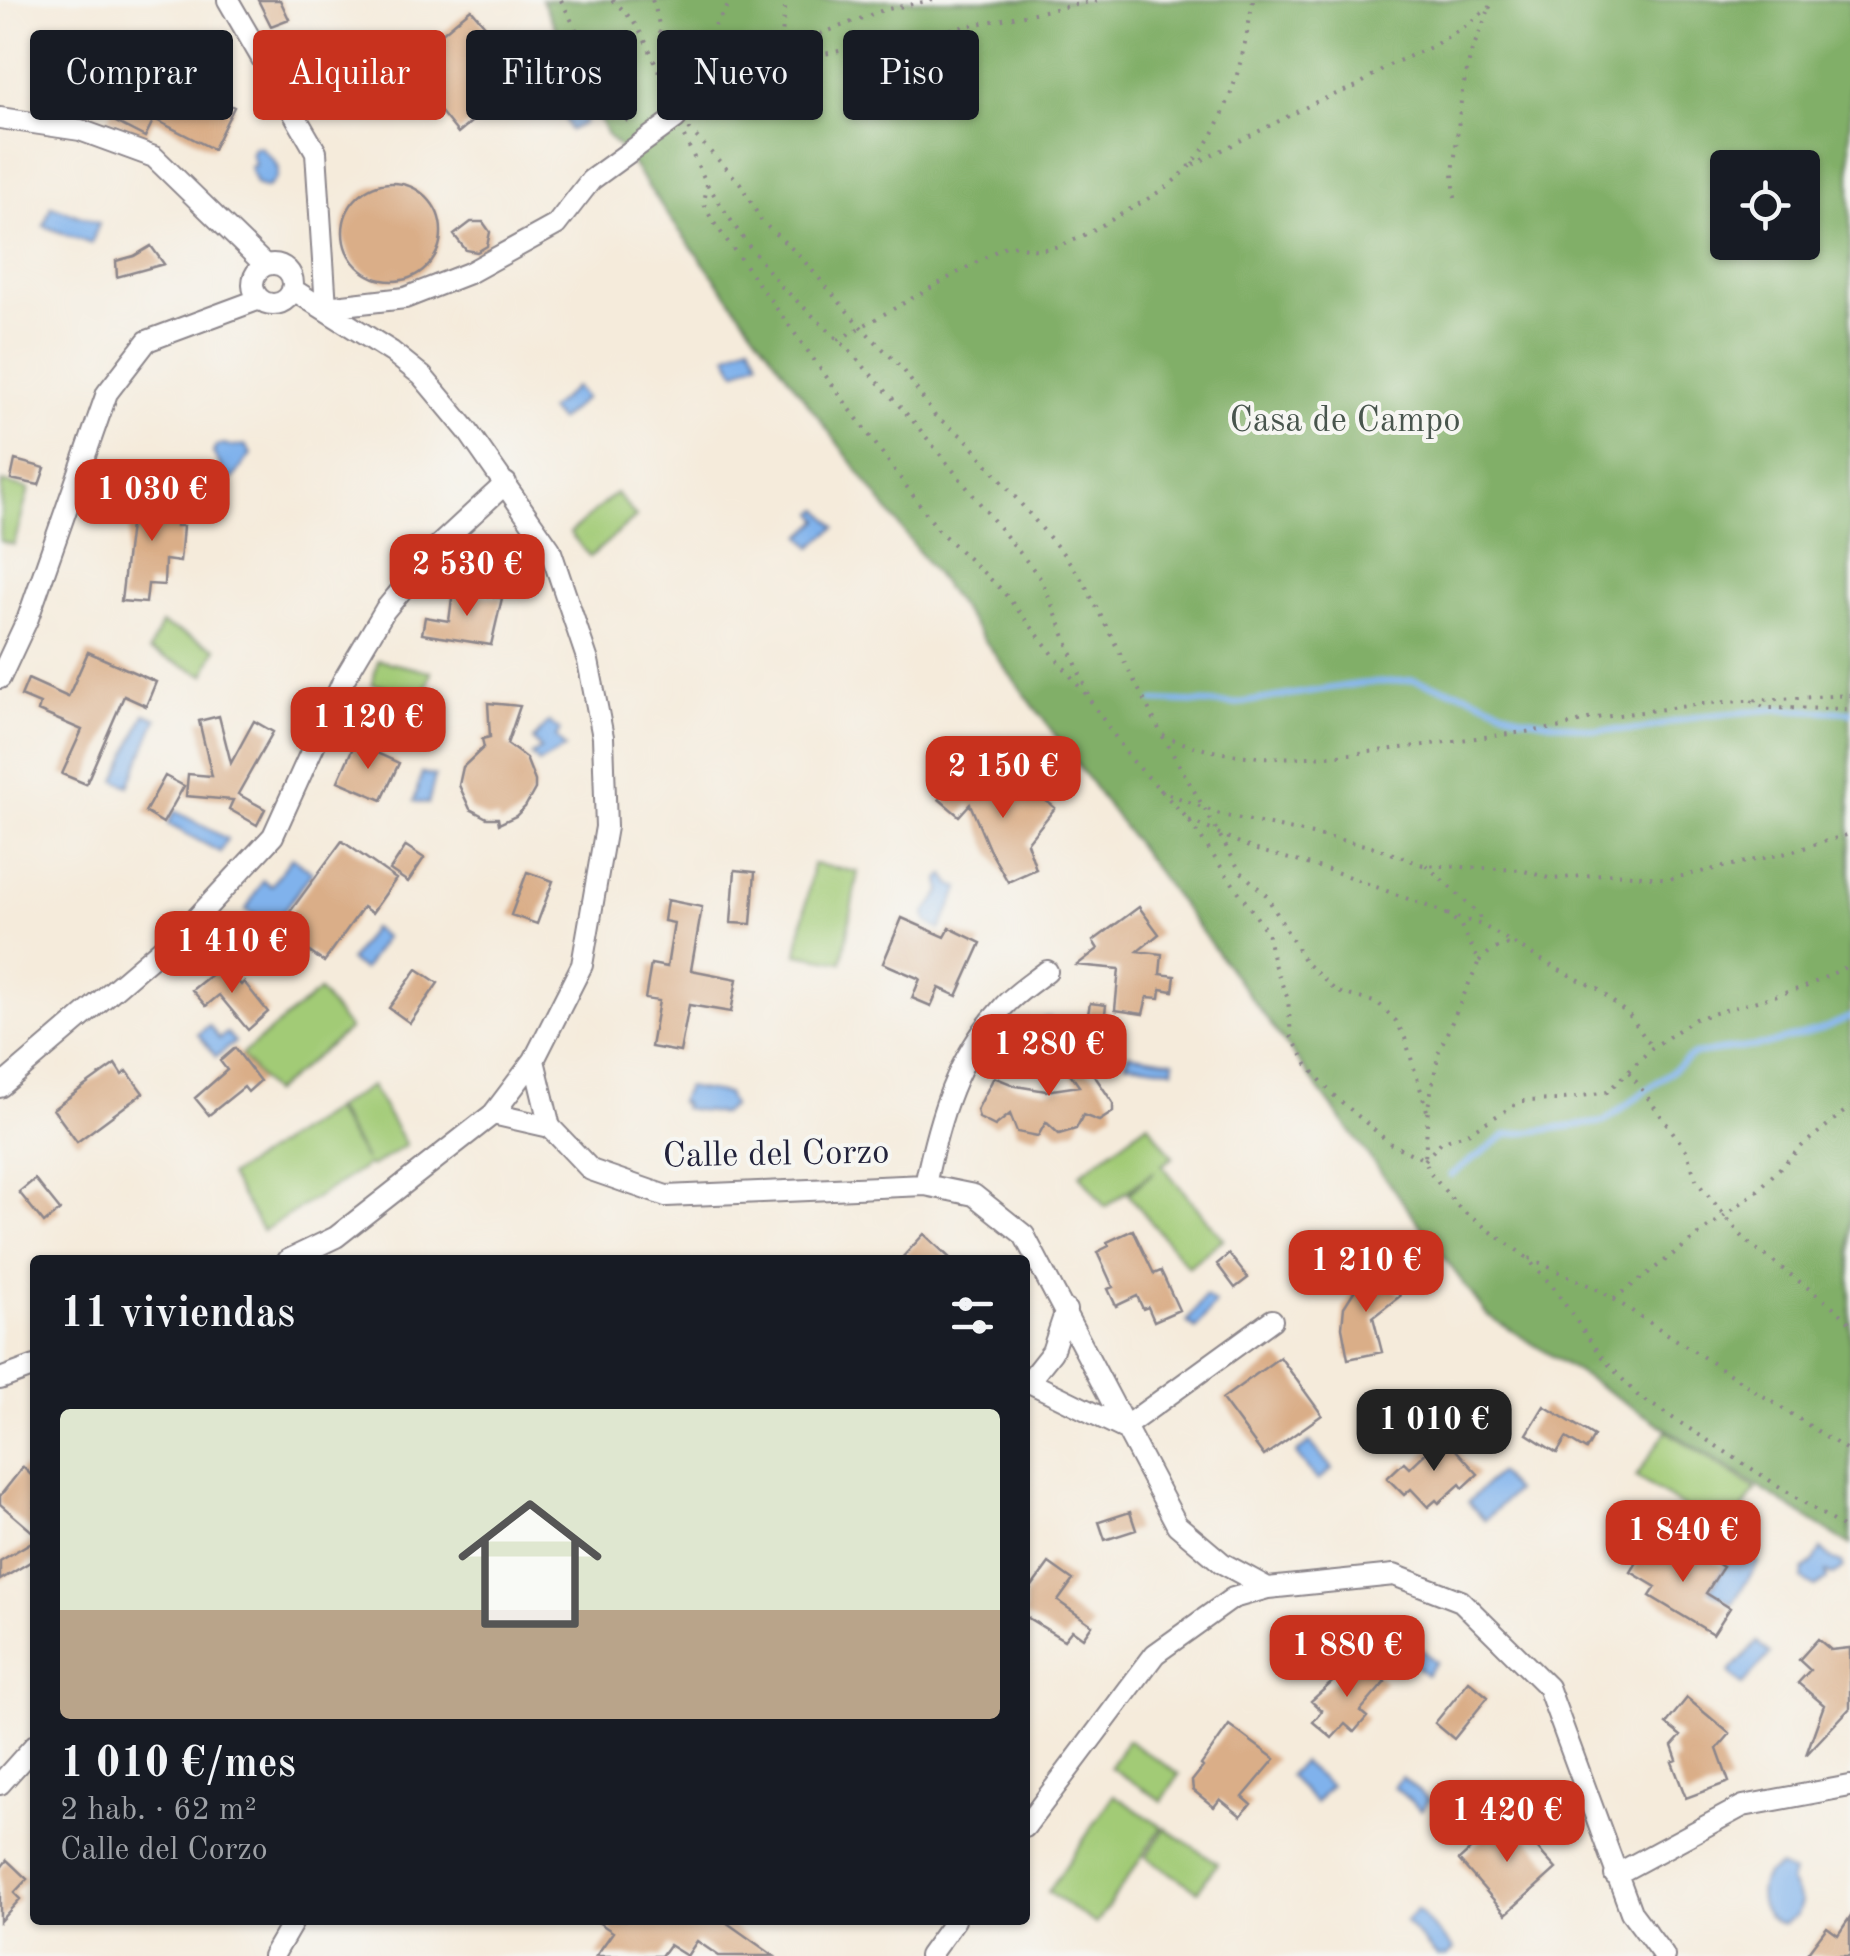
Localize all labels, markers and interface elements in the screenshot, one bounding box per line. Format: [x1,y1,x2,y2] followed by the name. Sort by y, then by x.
[30,30,233,120] chip: Comprar
[253,30,446,120] chip: Alquilar
[466,30,637,120] chip: Filtros
[657,30,823,120] chip: Nuevo
[843,30,979,120] chip: Piso
[1710,150,1820,260] map controls
[1710,150,1820,260] button: locate
[1229,404,1461,439] park label: Casa de Campo
[60,459,244,544] pin: 1 030 €
[97,475,207,507] text: 1 030 €
[375,534,559,619] pin: 2 530 €
[412,550,522,582] text: 2 530 €
[276,687,460,772] pin: 1 120 €
[313,703,423,735] text: 1 120 €
[911,736,1095,821] pin: 2 150 €
[948,752,1058,784] text: 2 150 €
[140,911,324,996] pin: 1 410 €
[177,927,287,959] text: 1 410 €
[957,1014,1141,1099] pin: 1 280 €
[994,1030,1104,1062] text: 1 280 €
[662,1136,890,1174] street label: Calle del Corzo
[1274,1230,1458,1315] pin: 1 210 €
[1311,1246,1421,1278] text: 1 210 €
[945,1288,1000,1343] icon: filters
[60,1294,295,1336] text: 11 viviendas
[1342,1389,1526,1474] pin: 1 010 €
[1379,1405,1489,1437] text: 1 010 €
[440,1474,620,1654] icon: home
[1591,1500,1775,1585] pin: 1 840 €
[1628,1516,1738,1548] text: 1 840 €
[1255,1615,1439,1700] pin: 1 880 €
[1292,1631,1402,1663] text: 1 880 €
[60,1744,296,1786] text: 1 010 €/mes
[1415,1780,1599,1865] pin: 1 420 €
[60,1795,257,1827] text: 2 hab. · 62 m²
[1452,1796,1562,1828] text: 1 420 €
[60,1835,268,1867] text: Calle del Corzo

